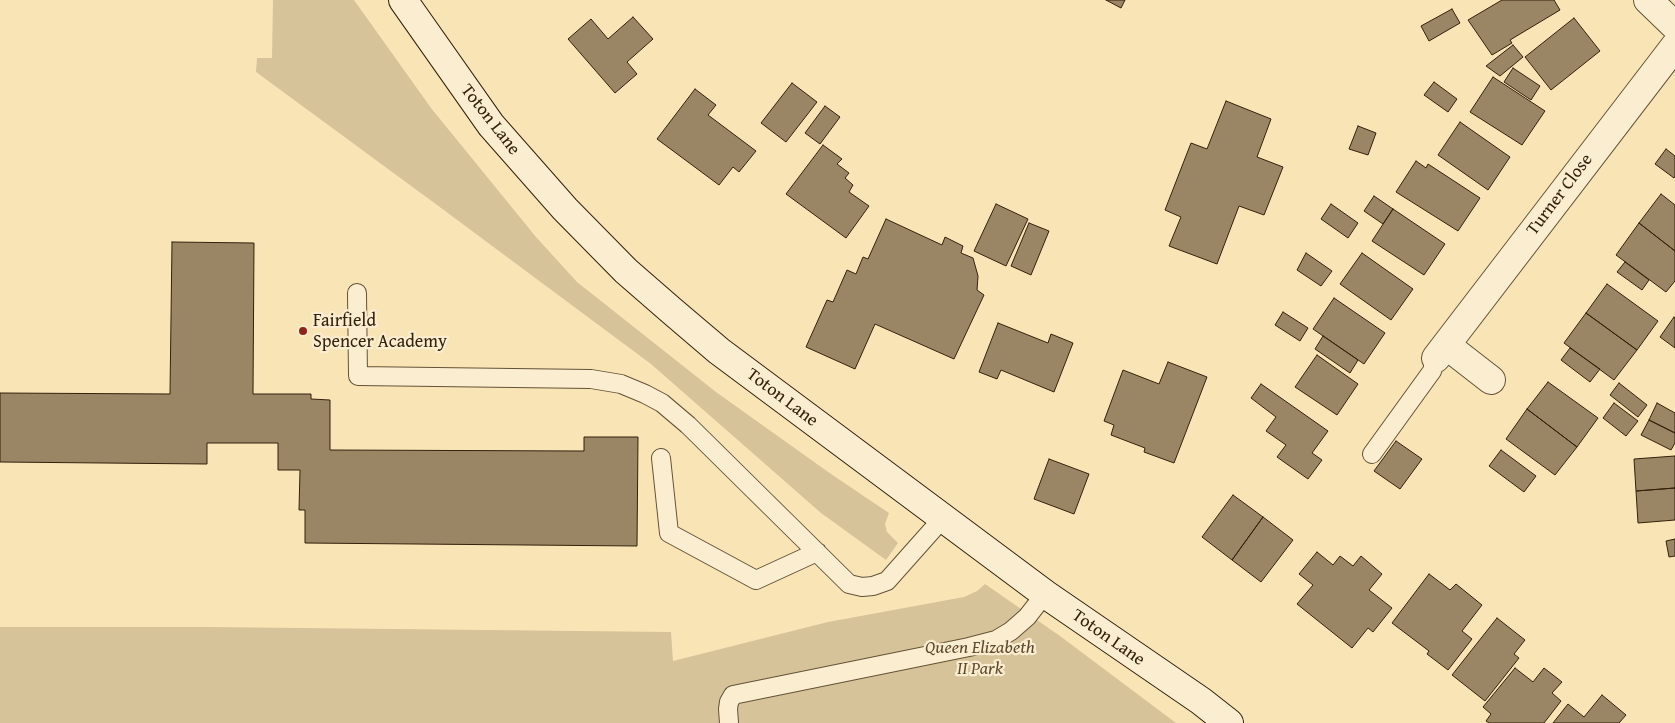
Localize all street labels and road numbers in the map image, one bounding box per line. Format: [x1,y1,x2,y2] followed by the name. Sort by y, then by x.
[456,80,524,160] street label: Toton Lane
[1522,150,1598,240] street label: Turner Close
[742,364,822,432] street label: Toton Lane
[1067,605,1149,671] street label: Toton Lane

